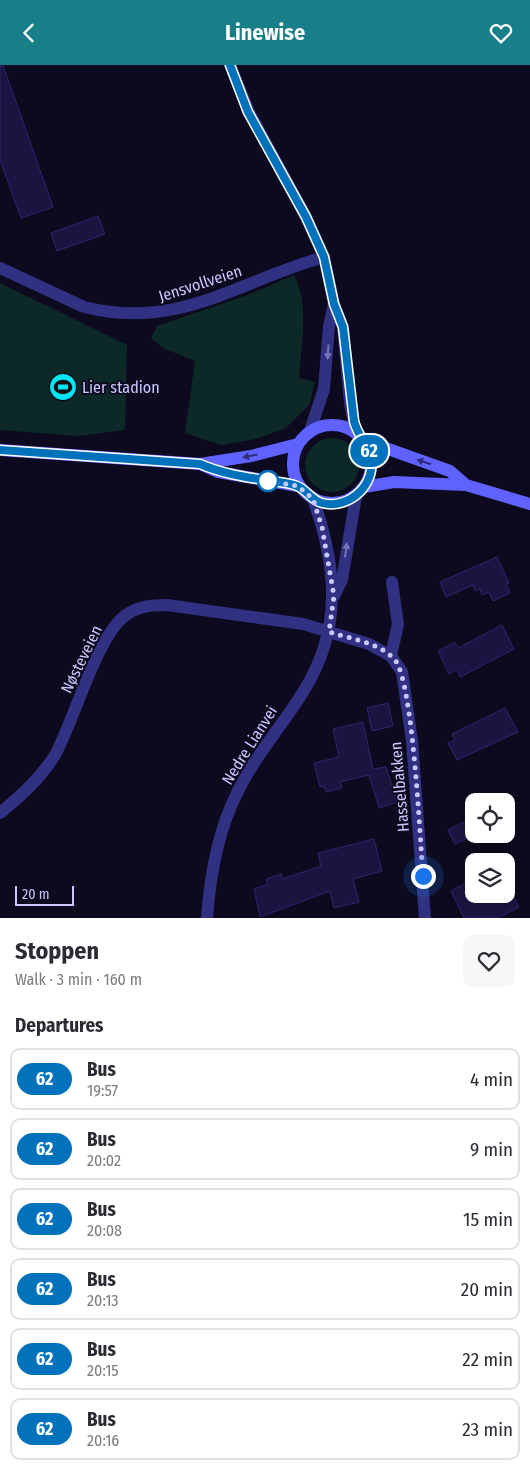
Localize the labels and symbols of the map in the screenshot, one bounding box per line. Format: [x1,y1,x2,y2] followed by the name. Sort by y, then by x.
[156,261,244,306] street label: Jensvollveien
[323,344,331,360] one-way arrow
[48,372,78,402] sports icon: Lier stadion
[82,378,160,397] place label: Lier stadion
[346,435,392,467] line badge: 62
[242,452,258,460] one-way arrow
[416,457,431,465] one-way arrow
[257,470,279,492] unlabelled marker
[343,541,351,557] one-way arrow
[57,622,106,696] street label: Nøsteveien
[218,702,281,788] street label: Nedre Lianvei
[386,741,413,833] street label: Hasselbakken
[411,864,436,889] your location
[15,883,74,906] scale bar

